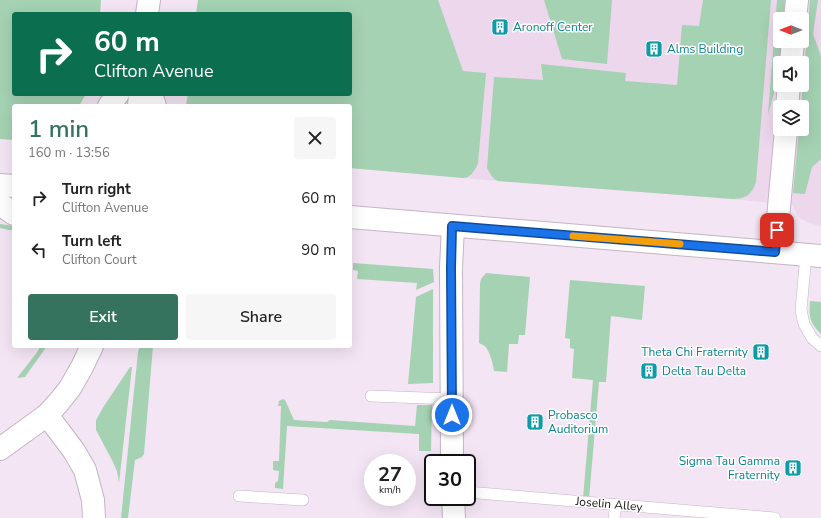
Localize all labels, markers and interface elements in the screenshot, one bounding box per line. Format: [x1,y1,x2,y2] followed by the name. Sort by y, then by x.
[773,12,809,48] north arrow
[773,12,809,136] map controls
[490,17,510,37] building icon: Aronoff Center
[513,19,593,35] place label: Aronoff Center
[94,23,160,61] text: 60 m
[28,28,80,80] icon: right
[644,39,664,59] building icon: Alms Building
[667,41,743,57] place label: Alms Building
[773,56,809,92] button: sound
[94,59,214,83] text: Clifton Avenue
[773,100,809,136] button: layers
[28,113,89,145] text: 1 min
[294,117,336,159] button: close
[28,144,110,162] text: 160 m · 13:56
[62,179,131,199] text: Turn right
[28,187,50,209] icon: right
[301,188,336,208] text: 60 m
[62,199,148,217] text: Clifton Avenue
[760,213,794,247] pin
[766,219,788,241] icon: arrive
[62,231,121,251] text: Turn left
[28,239,50,261] icon: left
[301,240,336,260] text: 90 m
[62,251,136,269] text: Clifton Court
[28,294,178,340] button: Exit
[186,294,336,340] button: Share
[751,342,771,362] building icon: Theta Chi Fraternity
[641,344,749,360] place label: Theta Chi Fraternity
[639,361,659,381] building icon: Delta Tau Delta
[662,363,746,379] place label: Delta Tau Delta
[431,394,473,436] position arrow
[548,407,608,437] place label: Probasco Auditorium
[525,412,545,432] building icon: Probasco Auditorium
[679,453,781,483] place label: Sigma Tau Gamma Fraternity
[424,454,476,506] speed limit sign: 30
[783,458,803,478] building icon: Sigma Tau Gamma Fraternity
[378,461,402,488] text: 27
[379,483,401,497] text: km/h
[574,493,644,515] street label: Joselin Alley

